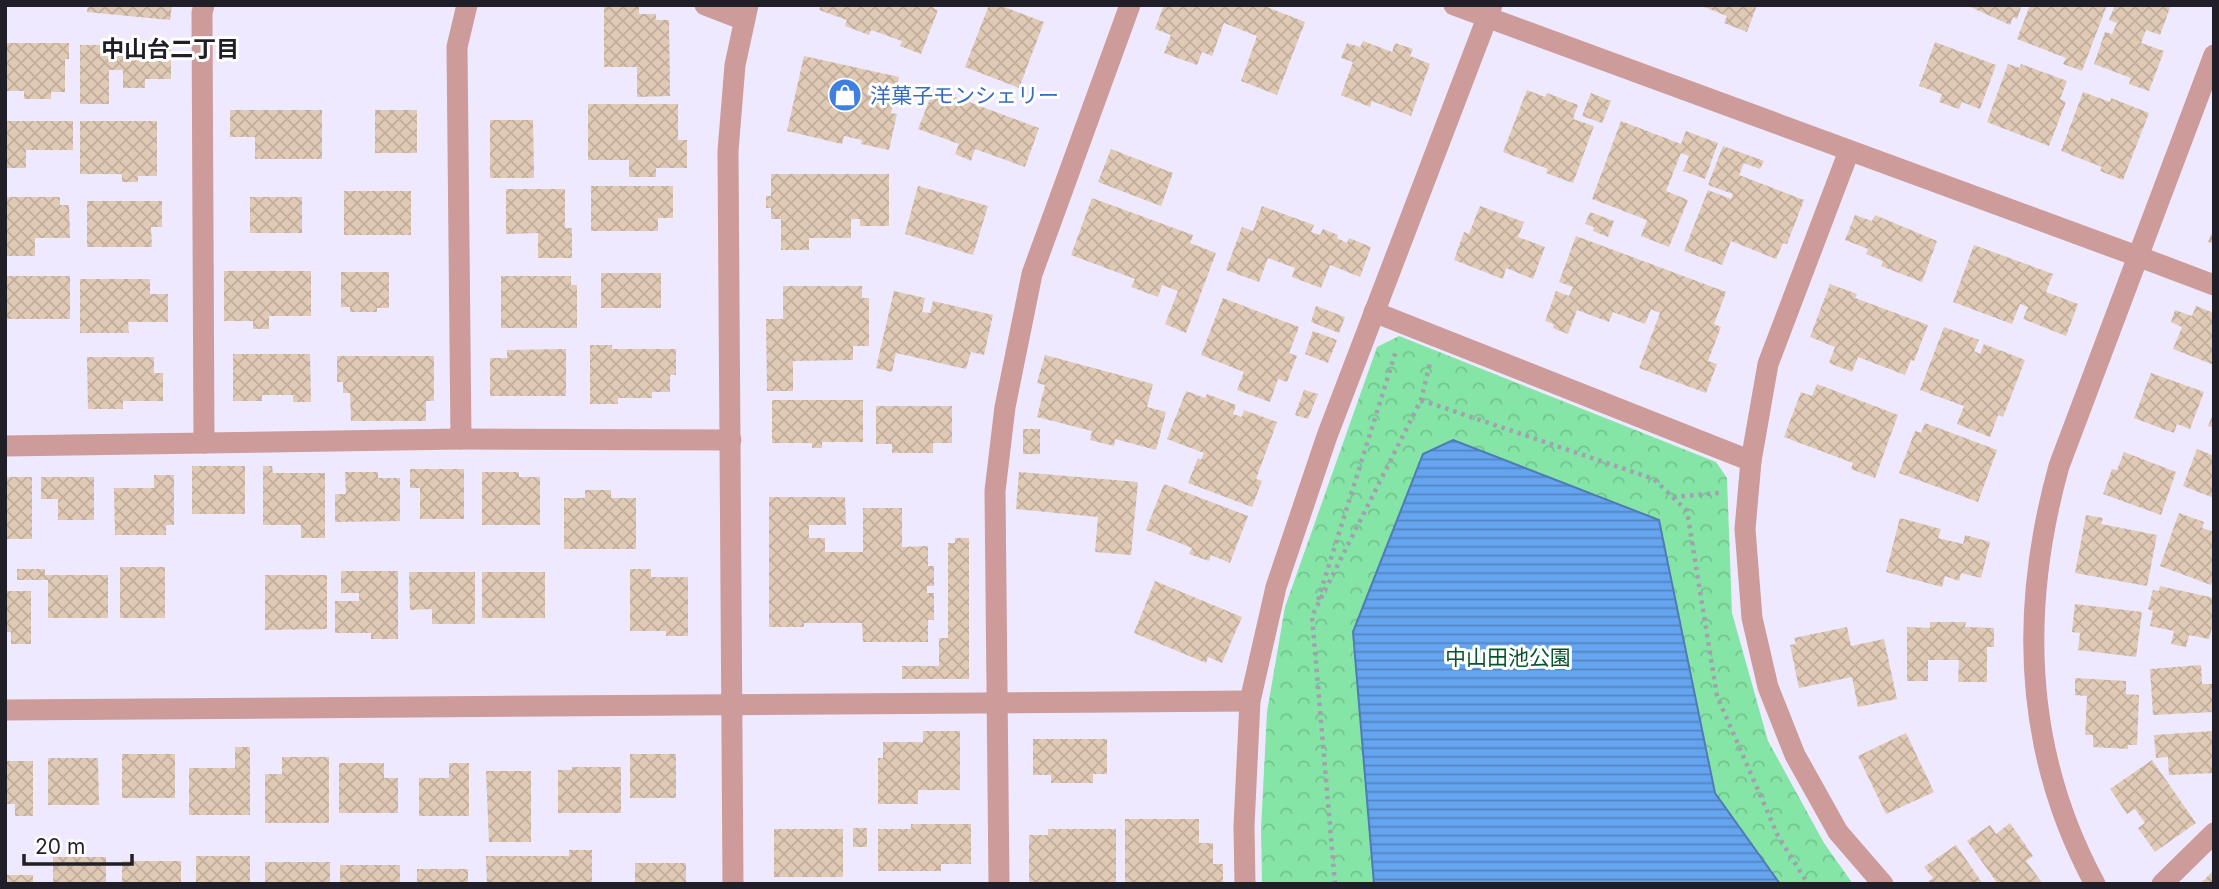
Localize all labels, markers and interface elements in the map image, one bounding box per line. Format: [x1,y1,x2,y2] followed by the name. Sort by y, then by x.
[101,35,239,63] district label: 中山台二丁目
[826,76,864,114] shop icon: 洋菓子モンシェリー
[870,83,1059,108] place label: 洋菓子モンシェリー
[1445,645,1571,670] park label: 中山田池公園
[24,822,133,866] scale bar
[35,834,85,859] text: 20 m

